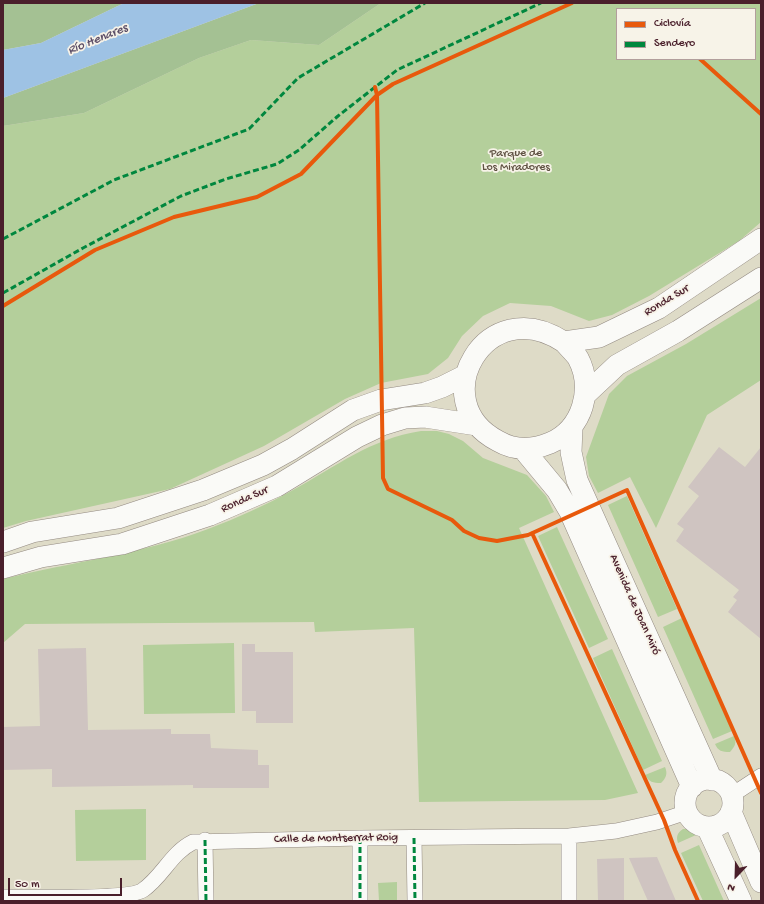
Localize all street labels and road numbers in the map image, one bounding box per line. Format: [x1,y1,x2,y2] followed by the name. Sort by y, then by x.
[642,282,692,320] street label: Ronda Sur
[219,483,271,517] street label: Ronda Sur
[605,552,663,658] street label: Avenida de Joan Miró
[274,831,398,847] street label: Calle de Montserrat Roig

